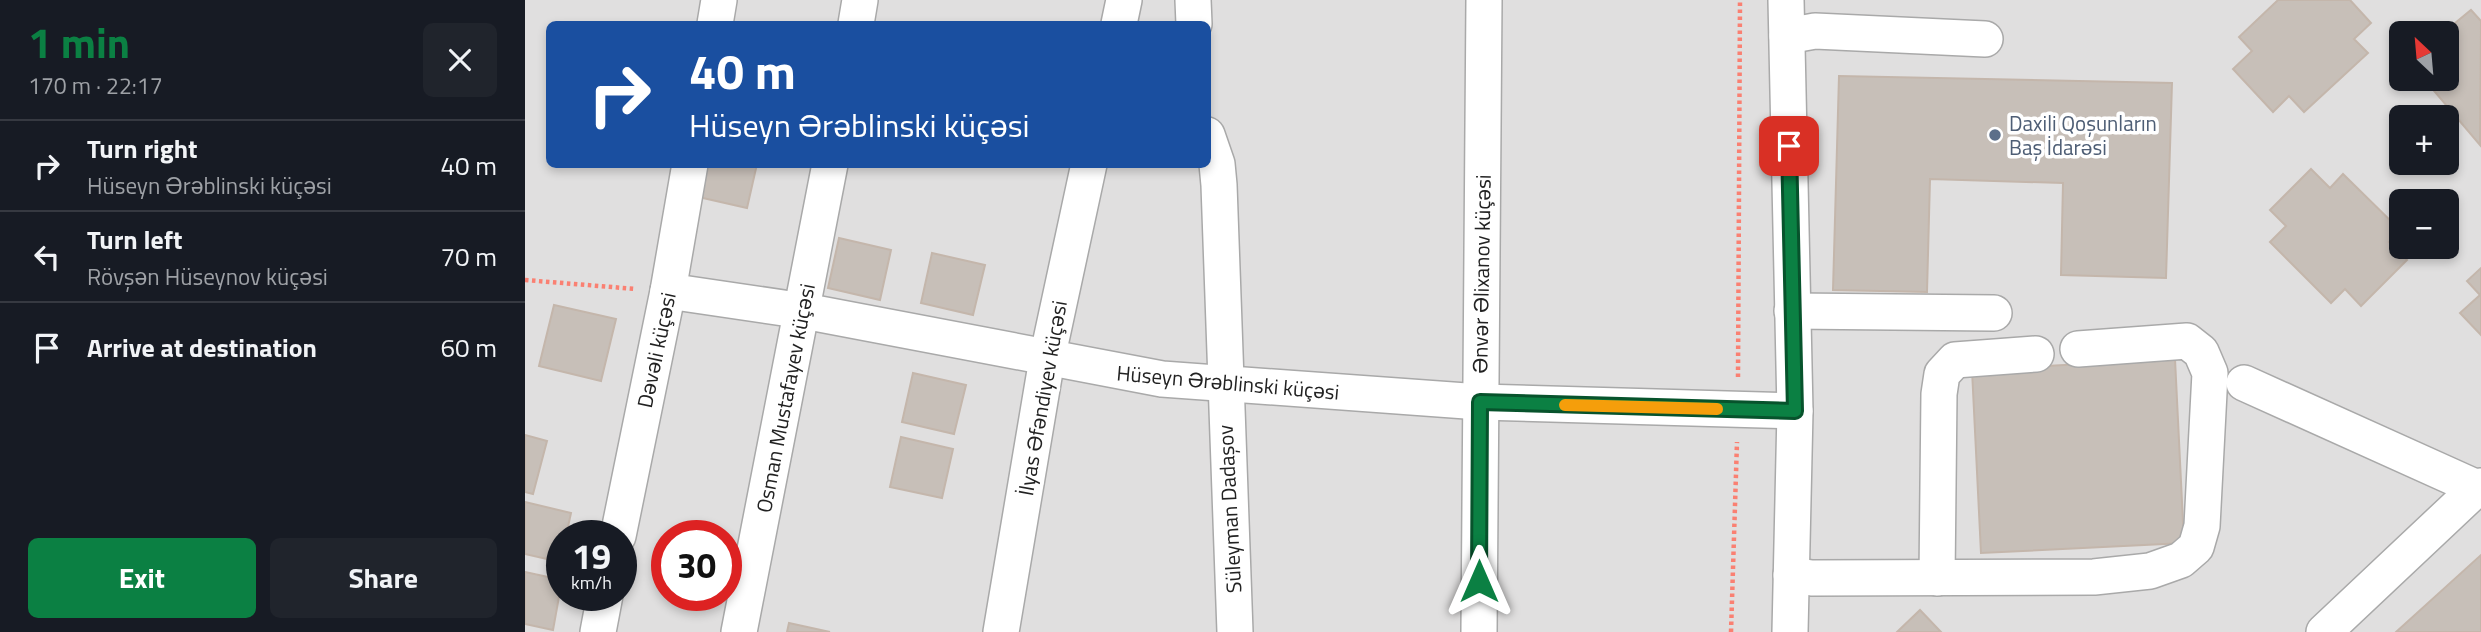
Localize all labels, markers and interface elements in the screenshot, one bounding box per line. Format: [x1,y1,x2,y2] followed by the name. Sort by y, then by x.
[28,10,130,74] text: 1 min
[2389,21,2459,91] north arrow
[2389,21,2459,259] map controls
[423,23,497,97] button: close
[689,33,796,108] text: 40 m
[574,49,665,140] icon: right
[28,68,163,103] text: 170 m · 22:17
[689,101,1030,149] text: Hüseyn Ərəblinski küçəsi
[2389,105,2459,175] button: +
[2009,107,2157,163] place label: Daxili Qoşunların Baş İdarəsi
[1759,116,1819,176] pin
[1770,127,1808,165] icon: arrive
[1987,127,2003,143] marker: Daxili Qoşunların Baş İdarəsi
[87,129,198,168] text: Turn right
[440,146,497,185] text: 40 m
[28,147,66,185] icon: right
[87,168,332,203] text: Hüseyn Ərəblinski küçəsi
[1463,174,1499,374] street label: Ənvər Əlixanov küçəsi
[2389,189,2459,259] button: −
[87,220,182,259] text: Turn left
[440,237,497,276] text: 70 m
[28,238,66,276] icon: left
[87,259,328,294] text: Rövşən Hüseynov küçəsi
[747,281,823,515] street label: Osman Mustafayev küçəsi
[628,289,684,411] street label: Dəvəli küçəsi
[1009,298,1075,498] street label: İlyas Əfəndiyev küçəsi
[87,328,317,367] text: Arrive at destination
[440,328,497,367] text: 60 m
[28,329,66,367] icon: arrive
[1115,356,1341,408] street label: Hüseyn Ərəblinski küçəsi
[1209,424,1249,594] street label: Süleyman Dadaşov
[651,520,742,611] speed limit sign: 30
[572,529,611,583] text: 19
[28,538,256,618] button: Exit
[270,538,497,618] button: Share
[1442,544,1516,618] position arrow
[571,569,612,596] text: km/h

